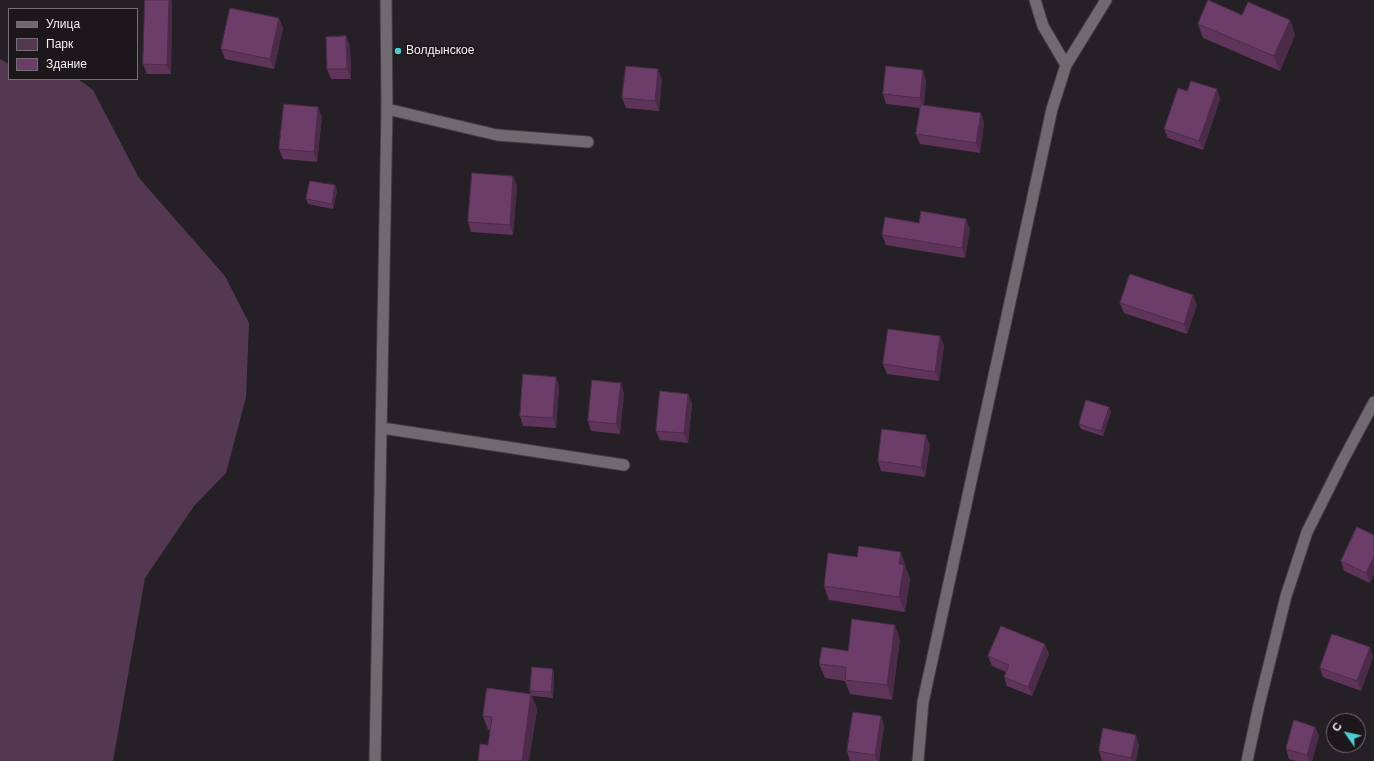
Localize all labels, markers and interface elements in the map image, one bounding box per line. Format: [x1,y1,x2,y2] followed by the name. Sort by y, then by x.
[8,8,138,80] legend
[46,16,80,32] text: Улица
[46,36,73,52] text: Парк
[406,44,474,58] place label: Волдынское
[393,46,403,56] marker: Волдынское
[46,56,87,72] text: Здание
[1326,713,1366,753] north arrow
[1329,720,1345,734] text: С

